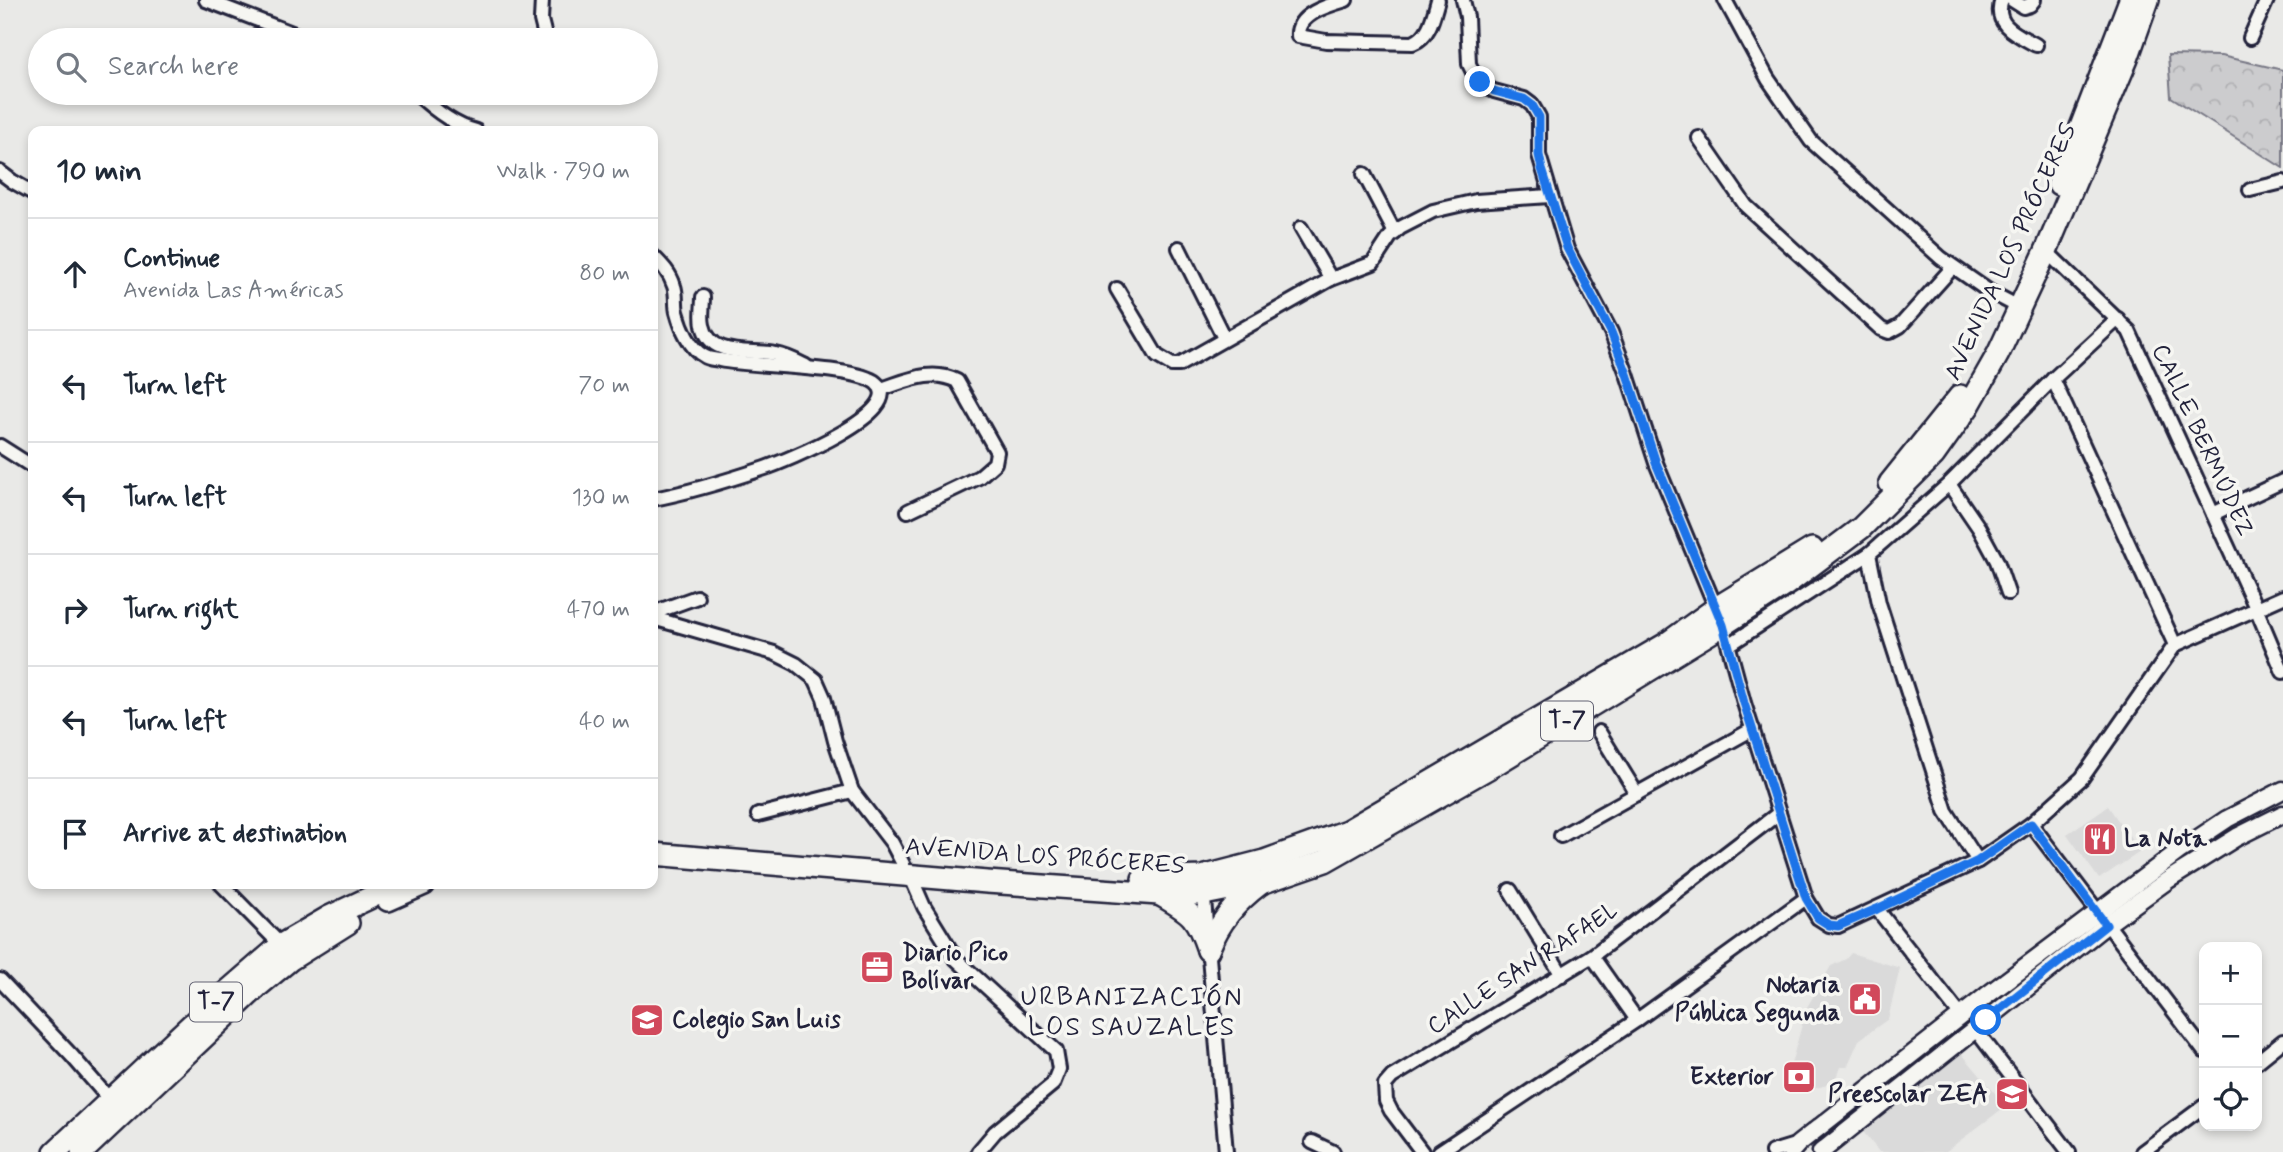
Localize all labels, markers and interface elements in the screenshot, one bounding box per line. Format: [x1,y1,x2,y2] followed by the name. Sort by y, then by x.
[28,28,658,105] search box
[52,48,90,86] icon: search
[108,50,239,84] text: Search here
[1464,66,1495,97] route end
[1938,119,2084,385] street label: AVENIDA LOS PRÓCERES
[56,152,142,191] text: 10 min
[497,157,630,187] text: Walk · 790 m
[123,242,220,276] text: Continue
[56,255,94,293] icon: ahead
[579,259,630,289] text: 80 m
[123,276,344,306] text: Avenida Las Américas
[2144,339,2260,541] street label: CALLE BERMÚDEZ
[56,367,94,405] icon: left
[123,369,227,403] text: Turn left
[578,371,630,401] text: 70 m
[56,479,94,517] icon: left
[123,481,227,515] text: Turn left
[572,483,630,513] text: 130 m
[56,591,94,629] icon: right
[123,593,239,627] text: Turn right
[567,595,630,625] text: 470 m
[1541,702,1593,740] road number: T-7
[56,703,94,741] icon: left
[123,705,227,739] text: Turn left
[579,707,630,737] text: 40 m
[56,815,94,853] icon: arrive
[123,817,347,851] text: Arrive at destination
[2081,820,2119,858] restaurant icon: La Nota
[2124,824,2207,855] place label: La Nota
[904,832,1186,882] street label: AVENIDA LOS PRÓCERES
[1422,896,1624,1042] street label: CALLE SAN RAFAEL
[902,938,1008,997] place label: Diario Pico Bolívar
[2199,942,2262,1131] map controls
[2199,942,2262,1005] button: +
[858,948,896,986] office icon: Diario Pico Bolívar
[1675,970,1840,1032] place label: Notaria Pública Segunda
[1846,980,1884,1018] public building icon: Notaria Pública Segunda
[1020,981,1244,1045] district label: URBANIZACIÓN LOS SAUZALES
[190,982,242,1021] road number: T-7
[628,1001,666,1039] school or university icon: Colegio San Luis
[1970,1004,2001,1035] route start
[672,1005,841,1039] place label: Colegio San Luis
[2199,1005,2262,1068] button: −
[1780,1058,1818,1096] bank icon: Exterior
[1690,1062,1774,1093] place label: Exterior
[2199,1068,2262,1131] button: locate
[1993,1075,2031,1113] school or university icon: Preescolar ZEA
[1828,1079,1988,1110] place label: Preescolar ZEA

